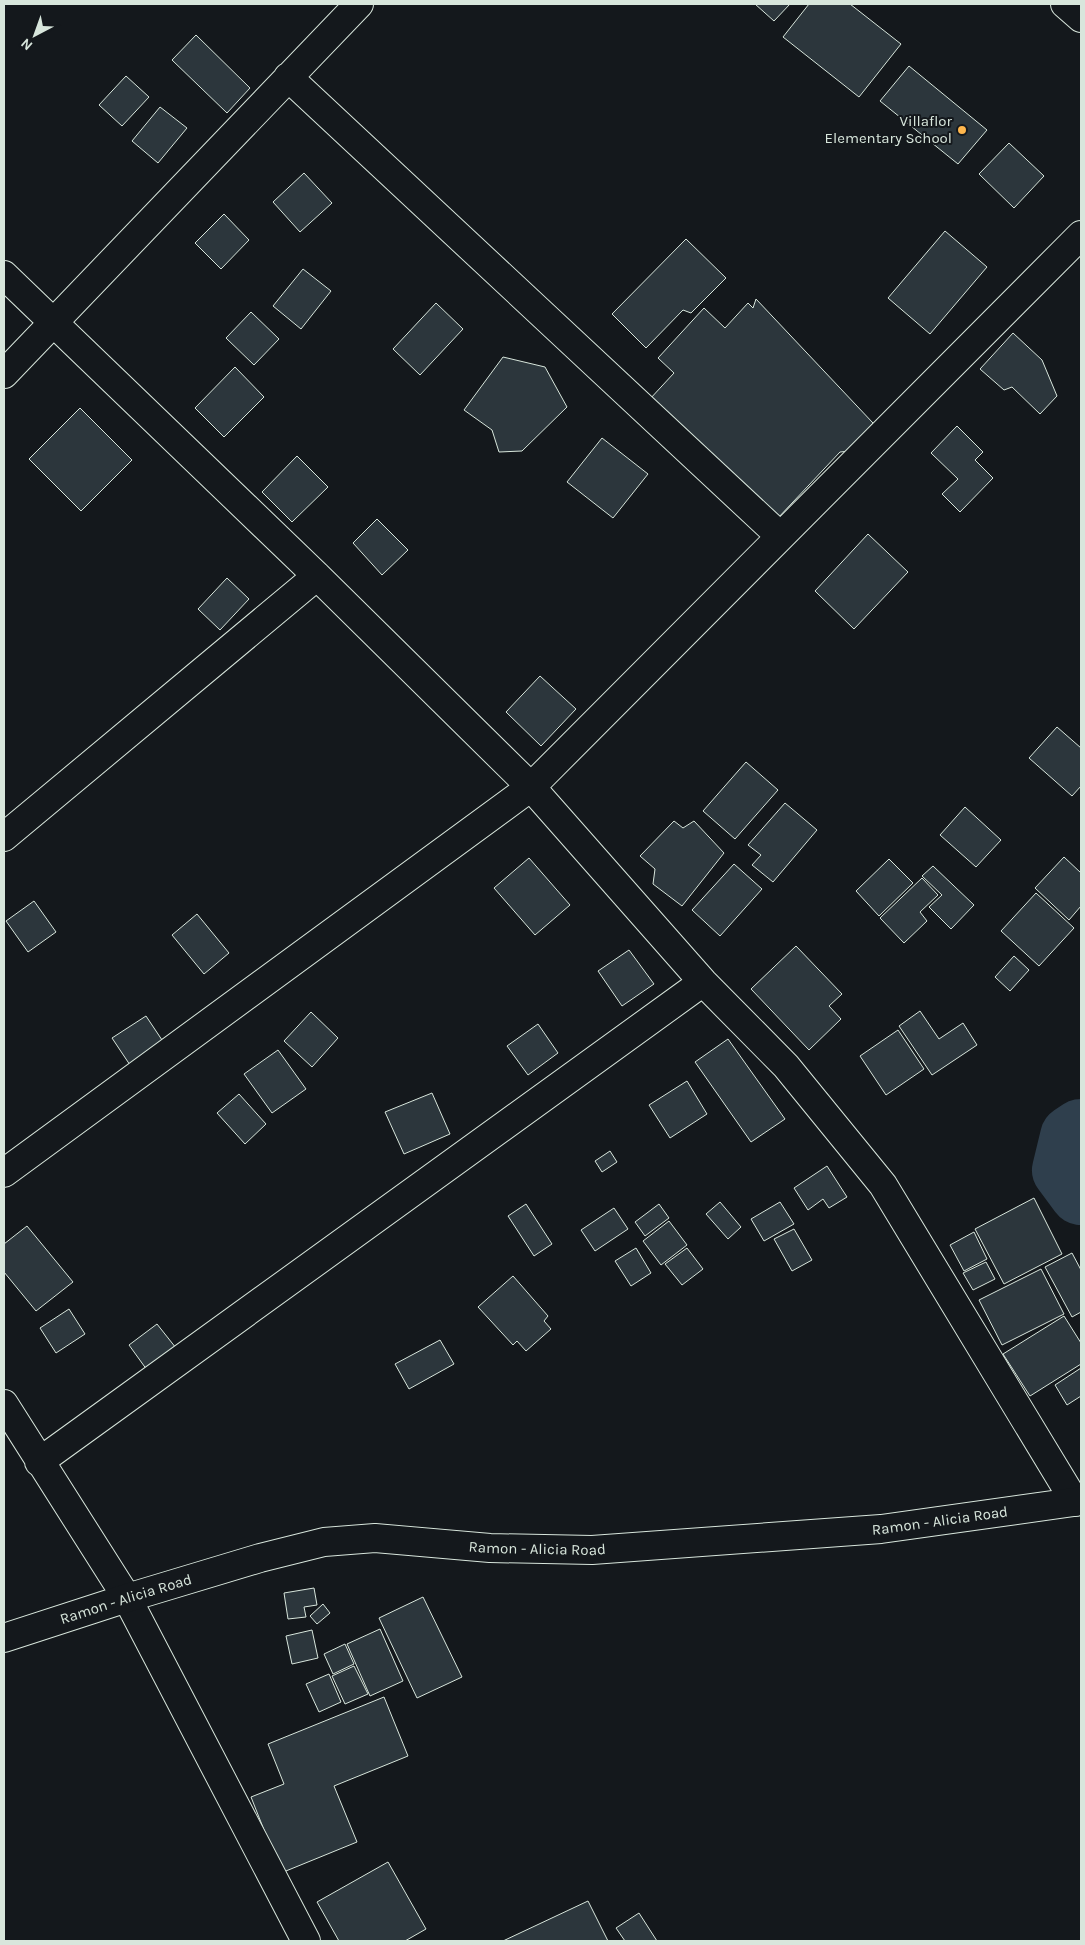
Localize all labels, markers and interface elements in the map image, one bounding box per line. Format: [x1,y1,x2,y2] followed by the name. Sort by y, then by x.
[10,10,60,60] north arrow
[17,35,36,54] text: N
[825,112,953,147] place label: Villaflor Elementary School
[956,124,968,136] marker: Villaflor Elementary School
[871,1502,1009,1539] street label: Ramon - Alicia Road
[468,1537,606,1559] street label: Ramon - Alicia Road
[58,1570,194,1628] street label: Ramon - Alicia Road

